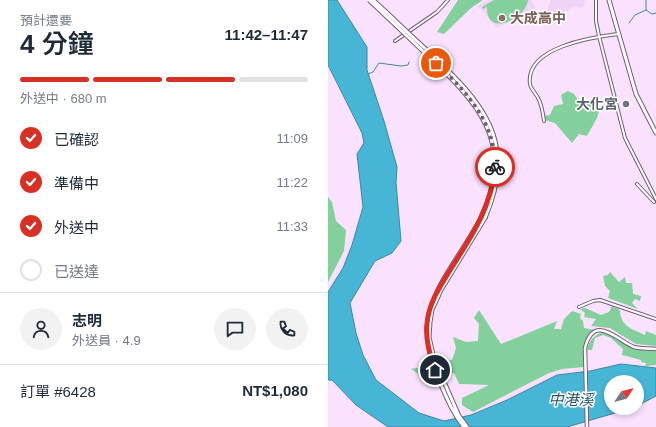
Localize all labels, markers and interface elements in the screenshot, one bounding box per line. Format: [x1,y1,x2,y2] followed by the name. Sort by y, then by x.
[510,10,566,26] place label: 大成高中
[20,13,72,28] text: 預計還要
[497,13,507,23] marker: 大成高中
[225,26,308,43] text: 11:42–11:47
[20,29,94,59] text: 4 分鐘
[419,46,453,80] pin
[425,52,447,74] icon: bag
[20,91,107,106] text: 外送中 · 680 m
[576,96,618,112] place label: 大化宮
[621,99,631,109] marker: 大化宮
[20,127,42,149] icon: check
[54,131,99,148] text: 已確認
[276,131,308,146] text: 11:09
[475,147,515,187] courier
[484,156,506,178] icon: bike
[20,171,42,193] icon: check
[54,175,99,192] text: 準備中
[276,175,308,190] text: 11:22
[20,215,42,237] icon: check
[54,219,99,236] text: 外送中
[276,219,308,234] text: 11:33
[54,263,99,280] text: 已送達
[20,308,62,350] button: person
[214,308,256,350] button: chat
[266,308,308,350] button: phone
[72,312,102,329] text: 志明
[72,333,141,348] text: 外送員 · 4.9
[418,353,452,387] pin
[424,359,446,381] icon: home
[604,375,644,415] north arrow
[604,375,644,415] map controls
[242,382,308,399] text: NT$1,080
[20,383,96,400] text: 訂單 #6428
[548,391,595,408] water label: 中港溪

